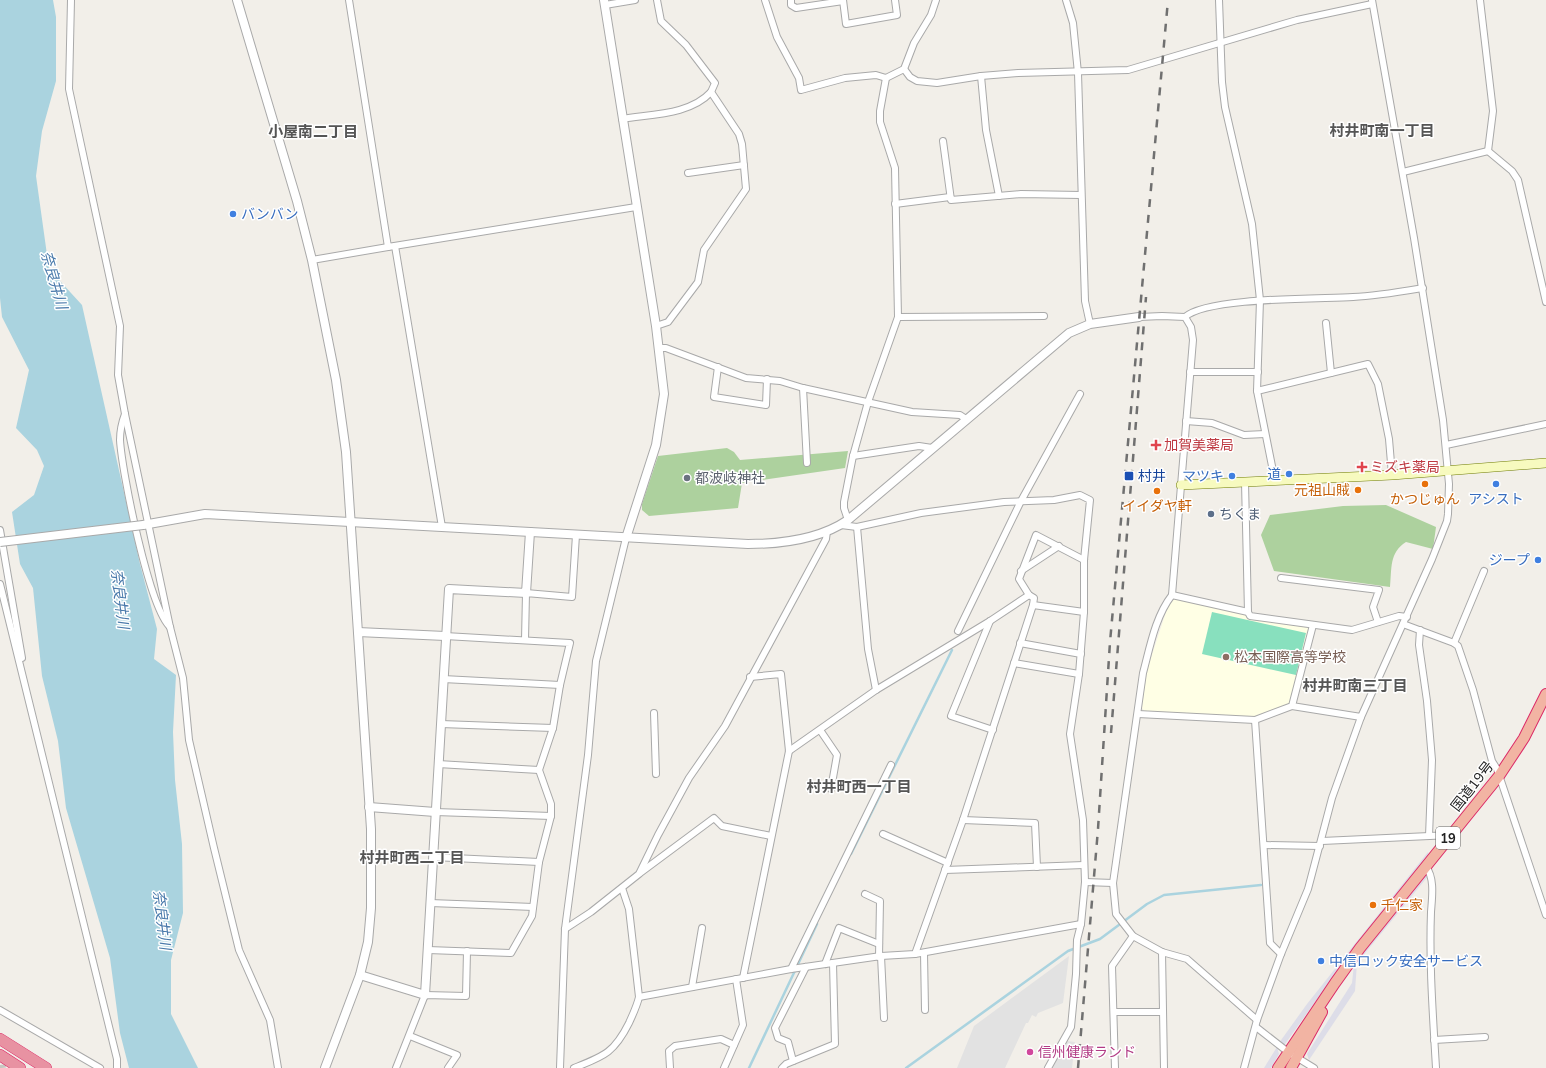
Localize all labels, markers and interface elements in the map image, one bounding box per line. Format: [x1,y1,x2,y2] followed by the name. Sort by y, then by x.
[1329,121,1435,141] district label: 村井町南一丁目
[268,122,358,142] district label: 小屋南二丁目
[241,205,298,224] place label: バンバン
[228,209,238,219] marker: バンバン
[36,248,72,314] water label: 奈良井川
[1164,436,1234,455] place label: 加賀美薬局
[1151,440,1161,450] marker: 加賀美薬局
[1370,458,1440,477] place label: ミズキ薬局
[1357,462,1367,472] marker: ミズキ薬局
[1267,465,1281,484] place label: 道
[1138,467,1166,486] place label: 村井
[1182,467,1224,486] place label: マツキ
[695,469,765,488] place label: 都波岐神社
[1284,469,1294,479] marker: 道
[1123,470,1135,482] marker: 村井
[1227,471,1237,481] marker: マツキ
[682,473,692,483] marker: 都波岐神社
[1420,479,1430,489] marker: かつじゅん
[1491,479,1501,489] marker: アシスト
[1294,481,1350,500] place label: 元祖山賊
[1353,485,1363,495] marker: 元祖山賊
[1152,486,1162,496] marker: イイダヤ軒
[1390,490,1460,509] place label: かつじゅん
[1468,490,1524,509] place label: アシスト
[1122,497,1192,516] place label: イイダヤ軒
[1219,505,1261,524] place label: ちくま
[1206,509,1216,519] marker: ちくま
[1489,551,1530,570] place label: ジープ
[1533,555,1543,565] marker: ジープ
[106,568,134,632] water label: 奈良井川
[1234,648,1346,667] place label: 松本国際高等学校
[1221,652,1231,662] marker: 松本国際高等学校
[1302,676,1408,696] district label: 村井町南三丁目
[1447,757,1498,815] street label: 国道19号
[806,777,912,797] district label: 村井町西一丁目
[1436,827,1460,849] road number: 19
[359,848,465,868] district label: 村井町西二丁目
[148,889,176,953] water label: 奈良井川
[1381,896,1423,915] place label: 千仁家
[1368,900,1378,910] marker: 千仁家
[1329,952,1483,971] place label: 中信ロック安全サービス
[1316,956,1326,966] marker: 中信ロック安全サービス
[1038,1043,1136,1062] place label: 信州健康ランド
[1025,1047,1035,1057] marker: 信州健康ランド

